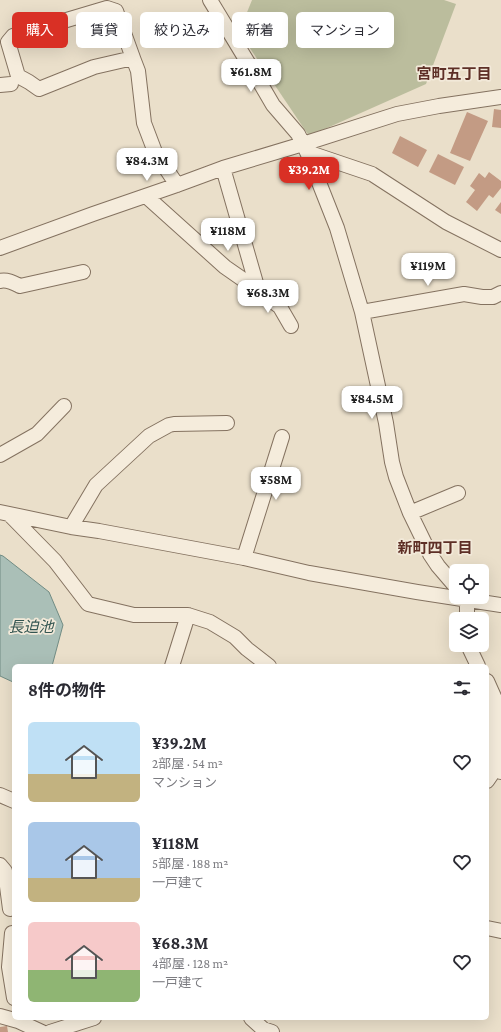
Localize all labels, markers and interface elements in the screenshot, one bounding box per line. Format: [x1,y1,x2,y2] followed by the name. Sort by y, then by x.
[12,12,68,48] chip: 購入
[76,12,132,48] chip: 賃貸
[140,12,224,48] chip: 絞り込み
[232,12,288,48] chip: 新着
[296,12,394,48] chip: マンション
[218,59,284,93] pin: ¥61.8M
[230,64,272,79] text: ¥61.8M
[416,66,492,82] district label: 宮町五丁目
[114,148,180,182] pin: ¥84.3M
[126,153,168,168] text: ¥84.3M
[276,157,342,191] pin: ¥39.2M
[288,162,330,177] text: ¥39.2M
[200,218,256,252] pin: ¥118M
[210,223,246,238] text: ¥118M
[400,253,456,287] pin: ¥119M
[410,258,446,273] text: ¥119M
[235,280,301,314] pin: ¥68.3M
[247,285,289,300] text: ¥68.3M
[339,386,405,420] pin: ¥84.5M
[351,391,393,406] text: ¥84.5M
[252,467,300,501] pin: ¥58M
[260,472,292,487] text: ¥58M
[397,540,473,556] district label: 新町四丁目
[449,564,489,652] map controls
[449,564,489,604] button: locate
[449,612,489,652] button: layers
[8,619,55,635] water label: 長迫池
[451,677,473,699] icon: filters
[28,681,106,700] text: 8件の物件
[152,734,207,753] text: ¥39.2M
[60,738,108,786] icon: home
[451,751,473,773] icon: heart
[152,756,223,771] text: 2部屋 · 54 m²
[152,775,217,790] text: マンション
[152,834,199,853] text: ¥118M
[60,838,108,886] icon: home
[451,851,473,873] icon: heart
[152,856,228,871] text: 5部屋 · 188 m²
[152,875,204,890] text: 一戸建て
[152,934,208,953] text: ¥68.3M
[60,938,108,986] icon: home
[451,951,473,973] icon: heart
[152,956,228,971] text: 4部屋 · 128 m²
[152,975,204,990] text: 一戸建て

